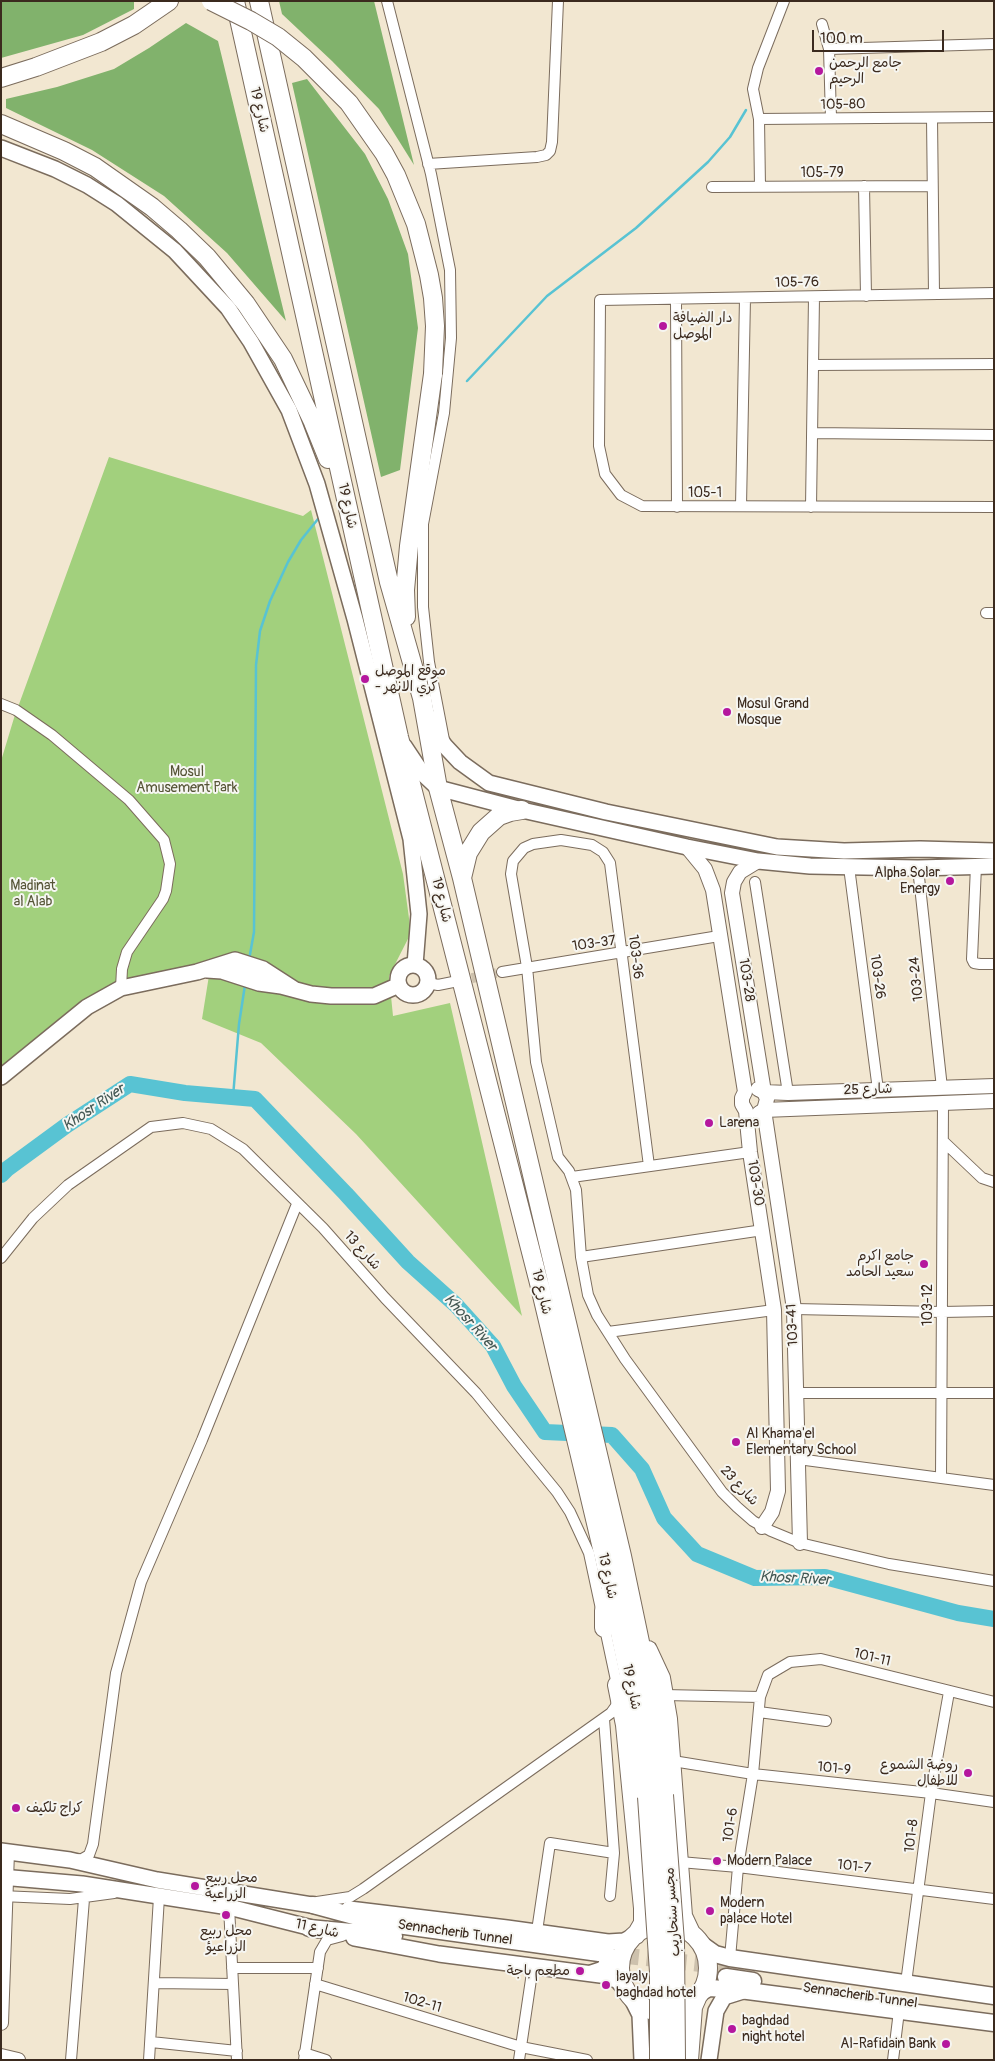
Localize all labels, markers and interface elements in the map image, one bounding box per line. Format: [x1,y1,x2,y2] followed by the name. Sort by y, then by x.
[815,20,948,52] scale bar
[820,29,863,48] text: 100 m
[829,55,902,88] place label: جامع الرحمن الرحيم
[813,65,825,77] marker: جامع الرحمن الرحيم
[246,86,272,134] street label: شارع 19
[820,96,866,114] street label: 105-80
[800,165,844,181] street label: 105-79
[775,274,819,292] street label: 105-76
[673,310,733,342] place label: دار الضيافة الموصل
[657,320,669,332] marker: دار الضيافة الموصل
[334,482,360,530] street label: شارع 19
[688,485,722,501] street label: 105-1
[375,663,446,696] place label: موقع الموصل - كري الانهر
[359,673,371,685] marker: موقع الموصل - كري الانهر
[737,696,809,729] place label: Mosul Grand Mosque
[721,706,733,718] marker: Mosul Grand Mosque
[136,764,238,796] park label: Mosul Amusement Park
[874,865,940,898] place label: Alpha Solar Energy
[944,875,956,887] marker: Alpha Solar Energy
[427,876,455,924] street label: شارع 19
[10,878,56,910] park label: Madinat al Alab
[571,933,617,955] street label: 103-37
[624,934,646,980] street label: 103-36
[866,954,888,1000] street label: 103-26
[906,956,928,1002] street label: 103-24
[734,957,758,1003] street label: 103-28
[60,1081,128,1135] water label: Khosr River
[843,1081,893,1099] street label: شارع 25
[719,1115,759,1131] place label: Larena
[703,1117,715,1129] marker: Larena
[743,1159,767,1207] street label: 103-30
[340,1228,384,1274] street label: شارع 13
[846,1248,914,1280] place label: جامع اكرم سعيد الحامد
[918,1258,930,1270] marker: جامع اكرم سعيد الحامد
[527,1268,555,1316] street label: شارع 19
[920,1284,936,1326] street label: 103-12
[440,1291,500,1355] water label: Khosr River
[784,1303,802,1347] street label: 103-41
[746,1426,857,1458] place label: Al Khama'el Elementary School
[730,1436,742,1448] marker: Al Khama'el Elementary School
[716,1463,762,1509] street label: شارع 23
[594,1551,620,1601] street label: شارع 13
[759,1568,831,1590] water label: Khosr River
[852,1645,892,1671] street label: 101-11
[618,1663,644,1711] street label: شارع 19
[879,1757,958,1790] place label: روضة الشموع للاطفال
[816,1759,852,1779] street label: 101-9
[962,1767,974,1779] marker: روضة الشموع للاطفال
[26,1800,83,1816] place label: كراج تلكيف
[10,1802,22,1814] marker: كراج تلكيف
[720,1807,742,1843] street label: 101-6
[902,1818,922,1854] street label: 101-8
[727,1853,812,1869] place label: Modern Palace
[711,1855,723,1867] marker: Modern Palace
[836,1857,872,1877] street label: 101-7
[662,1867,684,1957] street label: مجسر سنحاريب
[205,1870,258,1902] place label: محل ربيع الزراعية
[189,1880,201,1892] marker: محل ربيع الزراعية
[720,1895,792,1928] place label: Modern palace Hotel
[704,1905,716,1917] marker: Modern palace Hotel
[220,1909,232,1921] marker: محل ربيع الزراعيؤ
[294,1916,340,1942] street label: شارع 11
[397,1917,513,1949] street label: Sennacherib Tunnel
[200,1923,252,1955] place label: محل ربيع الزراعيؤ
[507,1963,570,1979] place label: مطعم باجة
[574,1965,586,1977] marker: مطعم باجة
[616,1969,696,2001] place label: layaly baghdad hotel
[600,1979,612,1991] marker: layaly baghdad hotel
[802,1980,918,2012] street label: Sennacherib Tunnel
[401,1989,443,2017] street label: 102-11
[742,2013,805,2045] place label: baghdad night hotel
[726,2023,738,2035] marker: baghdad night hotel
[840,2036,936,2052] place label: Al-Rafidain Bank
[940,2038,952,2050] marker: Al-Rafidain Bank

